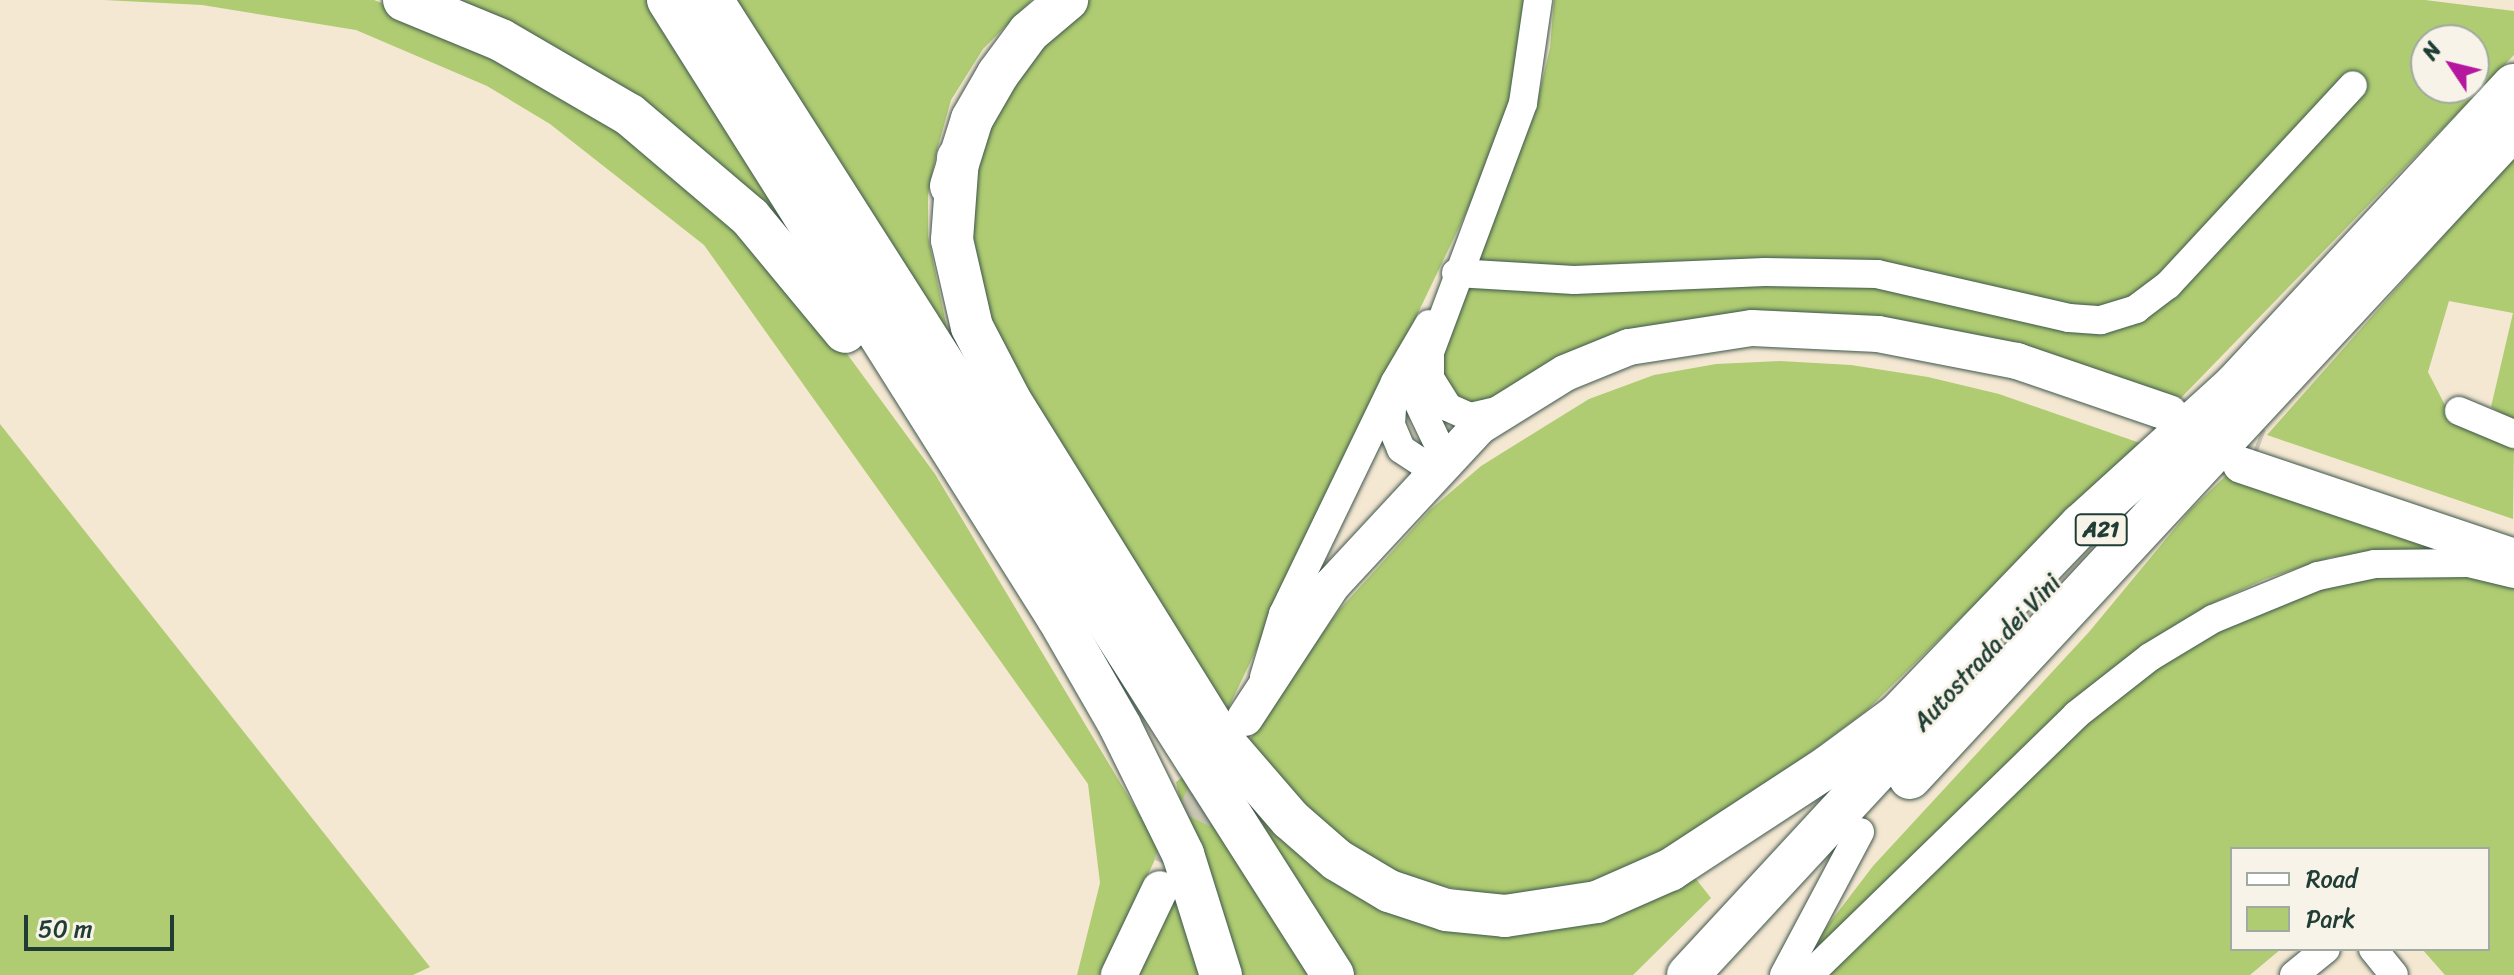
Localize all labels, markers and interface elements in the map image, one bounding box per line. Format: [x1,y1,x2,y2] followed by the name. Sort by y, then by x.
[2410,24,2490,104] north arrow
[2411,34,2452,69] text: N
[2073,512,2129,548] road number: A21
[1907,569,2067,737] street label: Autostrada dei Vini
[2230,847,2490,951] legend
[2306,858,2357,900] text: Road
[2306,898,2355,940] text: Park
[28,899,178,949] scale bar
[38,908,93,950] text: 50 m

